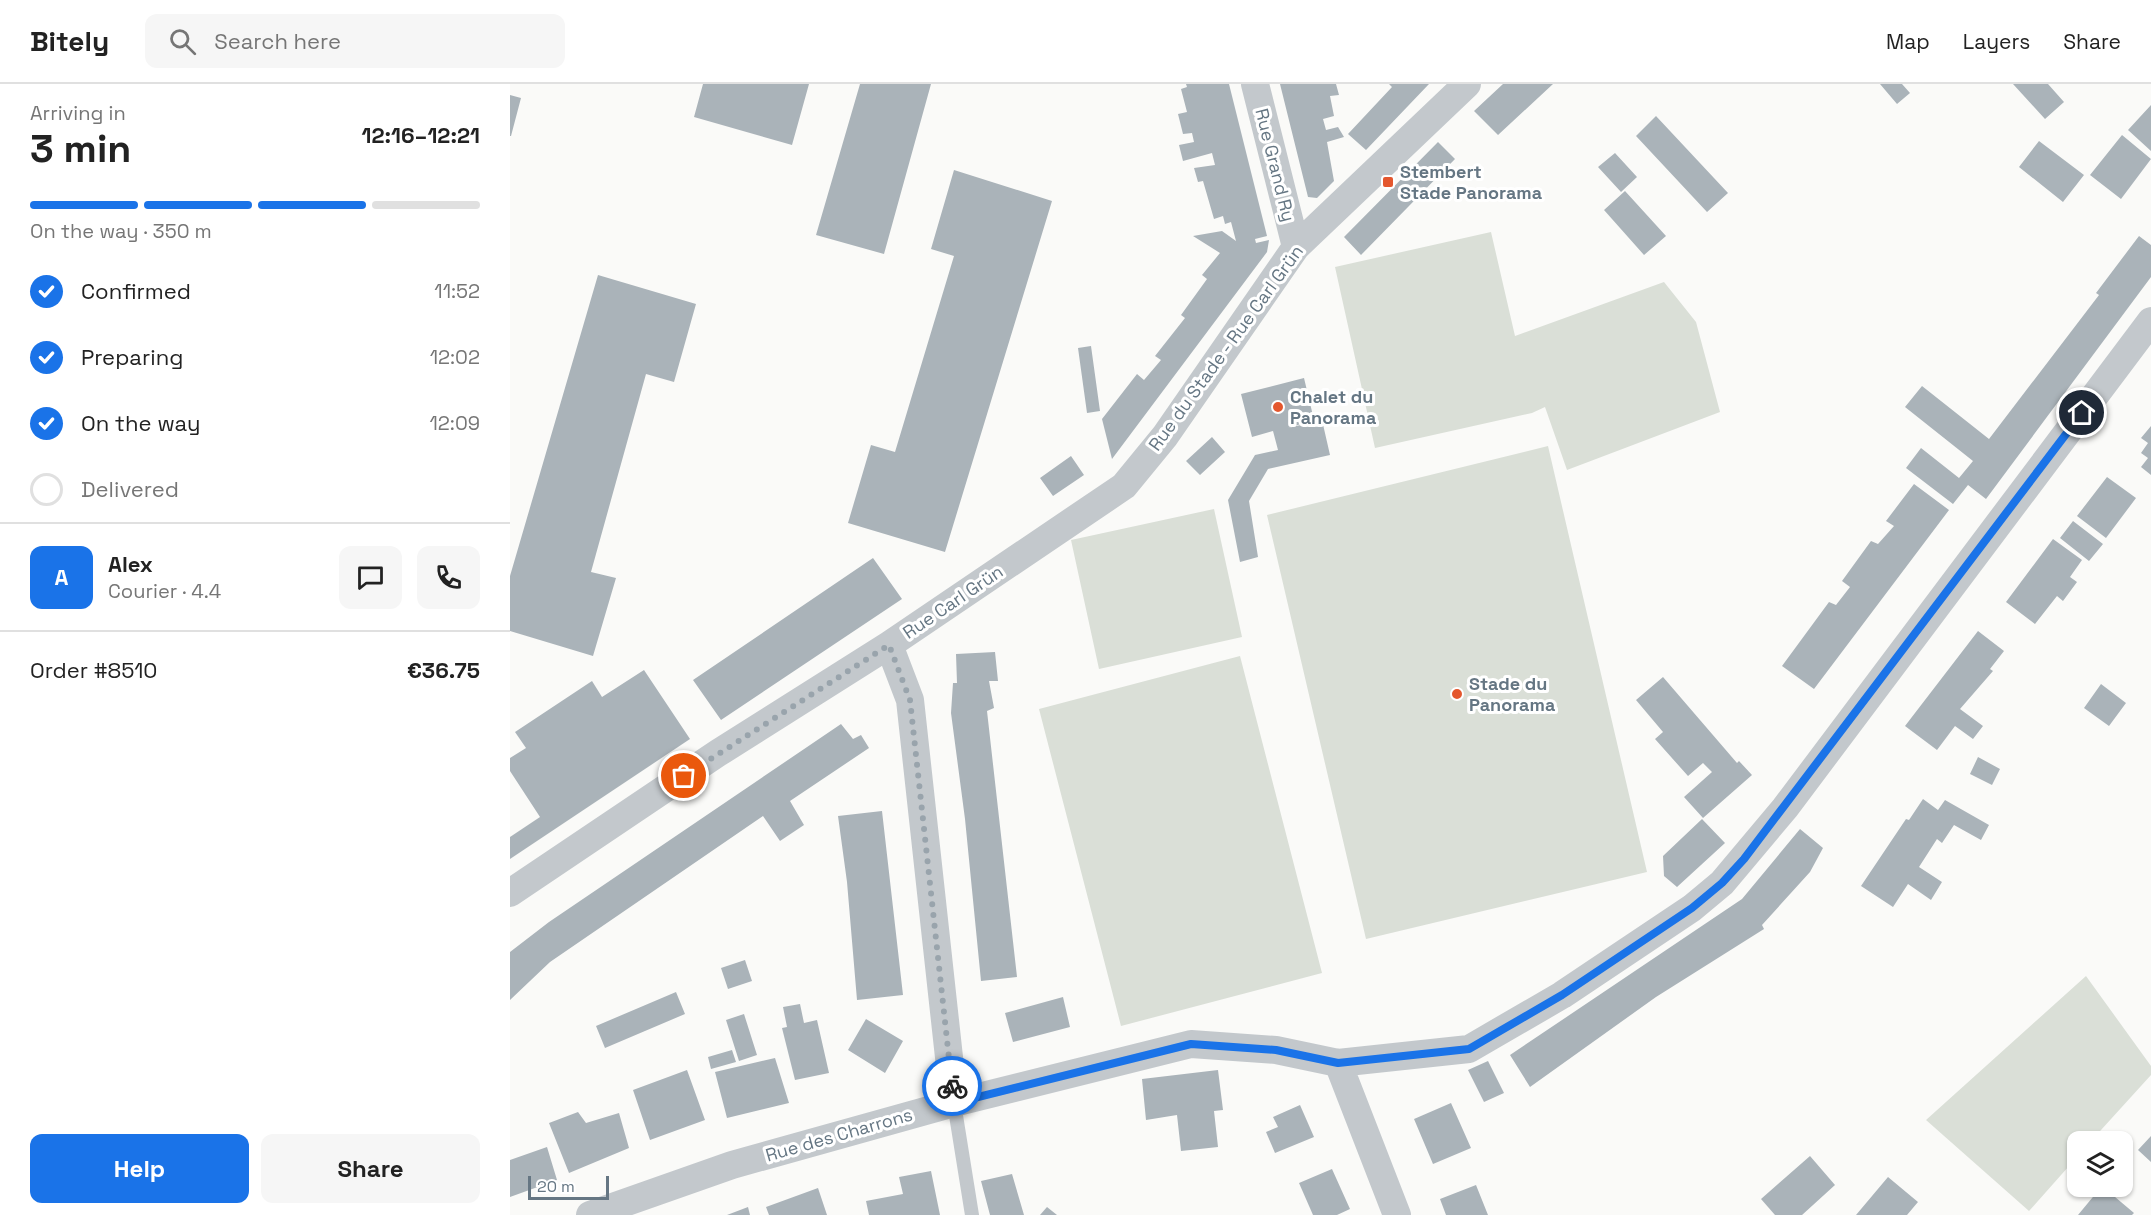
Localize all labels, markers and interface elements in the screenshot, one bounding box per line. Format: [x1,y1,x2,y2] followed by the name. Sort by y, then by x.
[145,14,565,68] search box
[30,23,109,59] text: Bitely
[166,25,199,58] icon: search
[214,27,341,55] text: Search here
[1886,28,1930,55] text: Map
[1963,28,2030,55] text: Layers
[2063,28,2121,55] text: Share
[30,100,126,126] text: Arriving in
[1250,106,1301,224] street label: Rue Grand Ry
[361,121,480,149] text: 12:16–12:21
[30,124,131,173] text: 3 min
[1400,160,1543,204] place label: Stembert Stade Panorama
[1381,175,1395,189] marker: Stembert Stade Panorama
[30,218,212,244] text: On the way · 350 m
[1143,240,1308,455] street label: Rue du Stade - Rue Carl Grün
[30,275,63,308] icon: check
[81,277,191,305] text: Confirmed
[434,278,480,304] text: 11:52
[30,341,63,374] icon: check
[81,343,183,371] text: Preparing
[430,344,480,370] text: 12:02
[1290,385,1377,429] place label: Chalet du Panorama
[2056,387,2107,438] pin
[2065,396,2098,429] icon: home
[1271,400,1285,414] marker: Chalet du Panorama
[30,407,63,440] icon: check
[81,409,200,437] text: On the way
[429,410,480,436] text: 12:09
[81,475,179,503] text: Delivered
[339,546,402,609] button: chat
[417,546,480,609] button: phone
[108,550,153,578] text: Alex
[898,560,1007,644] street label: Rue Carl Grün
[55,563,68,591] text: A
[108,578,221,604] text: Courier · 4.4
[30,656,157,684] text: Order #8510
[407,656,480,684] text: €36.75
[1469,672,1556,716] place label: Stade du Panorama
[1450,687,1464,701] marker: Stade du Panorama
[658,750,709,801] pin
[667,759,700,792] icon: bag
[922,1056,982,1116] courier
[936,1070,969,1103] icon: bike
[763,1103,915,1167] street label: Rue des Charrons
[2067,1131,2133,1197] map controls
[2067,1131,2133,1197] button: layers
[30,1134,249,1203] button: Help
[261,1134,480,1203] button: Share
[528,1173,609,1200] scale bar
[537,1176,575,1197] text: 20 m

